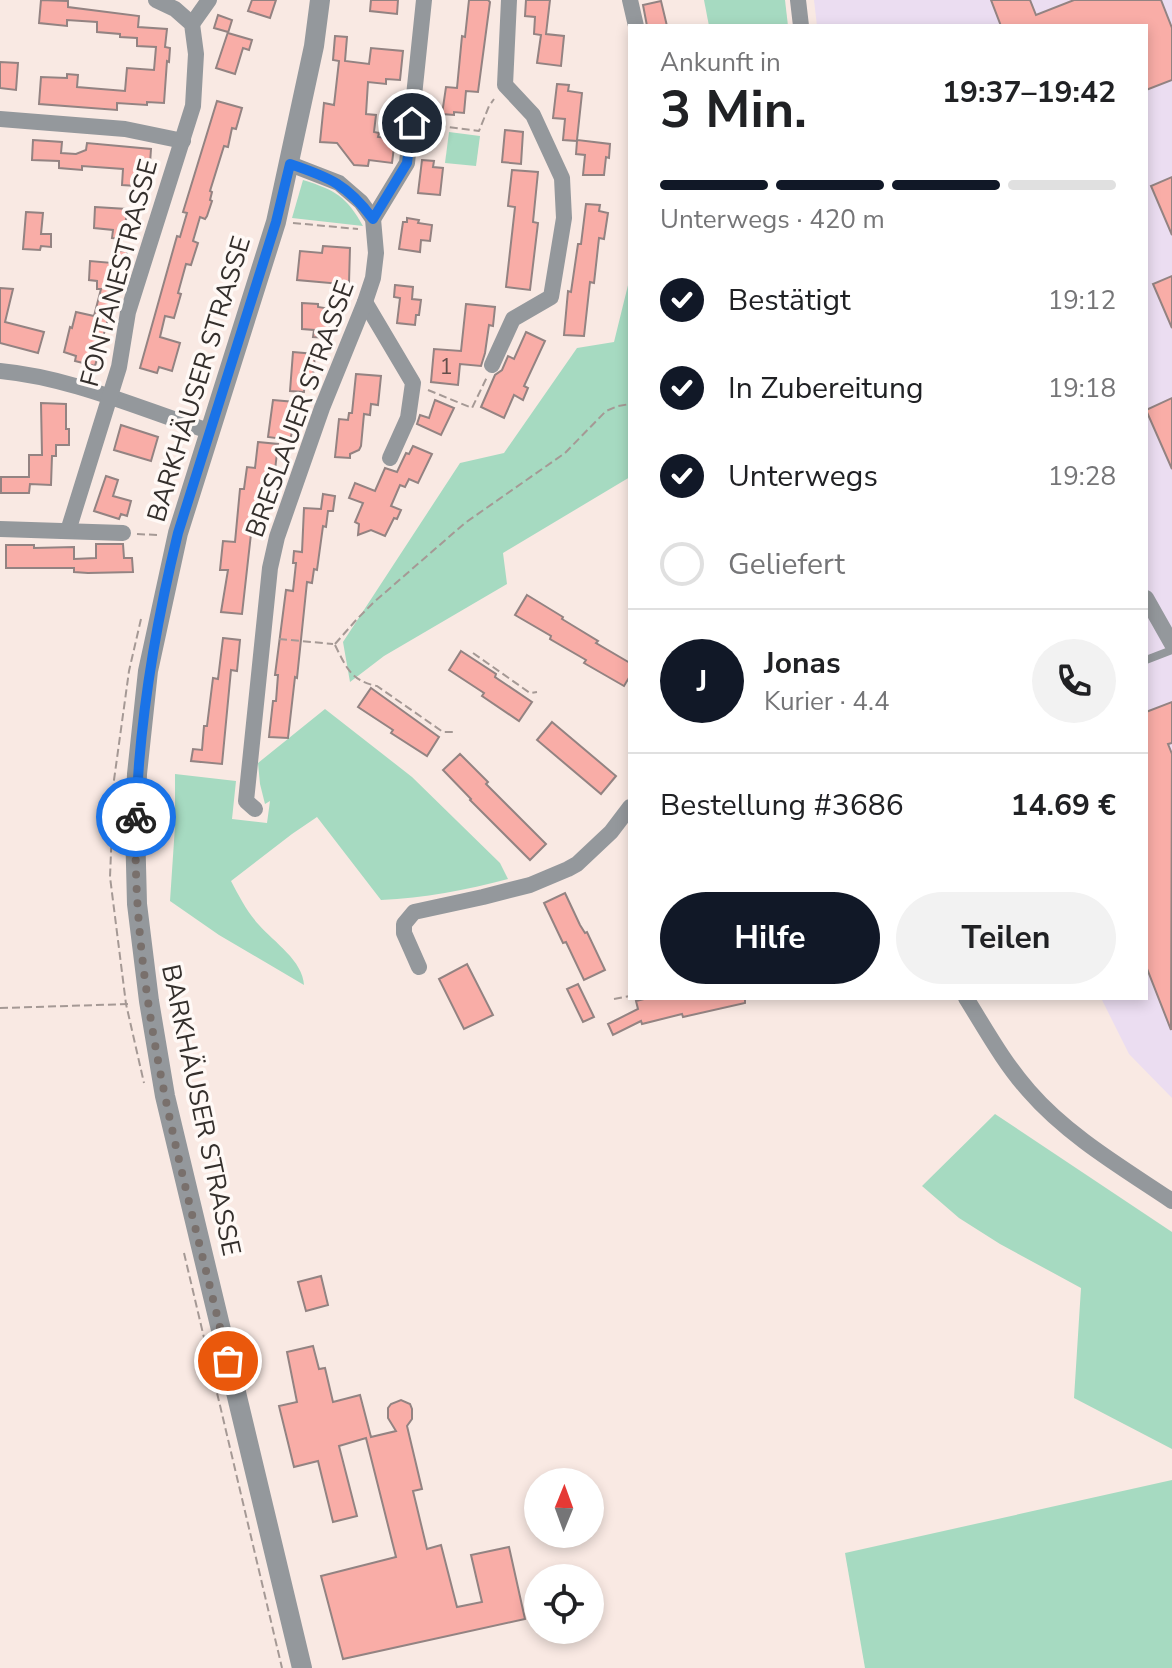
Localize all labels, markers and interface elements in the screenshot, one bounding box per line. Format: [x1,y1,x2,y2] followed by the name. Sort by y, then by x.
[660,45,781,80] text: Ankunft in
[942,72,1116,113] text: 19:37–19:42
[660,74,807,145] text: 3 Min.
[378,89,446,157] pin
[390,101,434,145] icon: home
[72,155,166,391] street label: FONTANESTRASSE
[660,202,885,237] text: Unterwegs · 420 m
[139,232,259,526] street label: BARKHÄUSER STRASSE
[237,276,363,542] street label: BRESLAUER STRASSE
[660,278,704,322] icon: check
[728,280,850,321] text: Bestätigt
[1048,283,1116,318] text: 19:12
[439,352,453,382] house number: 1
[660,366,704,410] icon: check
[728,368,924,409] text: In Zubereitung
[1048,371,1116,406] text: 19:18
[660,454,704,498] icon: check
[728,456,878,497] text: Unterwegs
[1048,459,1116,494] text: 19:28
[728,544,845,585] text: Geliefert
[1032,639,1116,723] button: phone
[764,643,841,684] text: Jonas
[697,661,707,702] text: J
[764,684,889,719] text: Kurier · 4.4
[96,777,176,857] courier
[660,785,904,826] text: Bestellung #3686
[1010,785,1116,826] text: 14.69 €
[114,795,158,839] icon: bike
[660,892,880,984] button: Hilfe
[896,892,1116,984] button: Teilen
[153,961,249,1259] street label: BARKHÄUSER STRASSE
[194,1327,262,1395] pin
[206,1339,250,1383] icon: bag
[524,1468,604,1548] north arrow
[524,1468,604,1644] map controls
[524,1564,604,1644] button: locate

